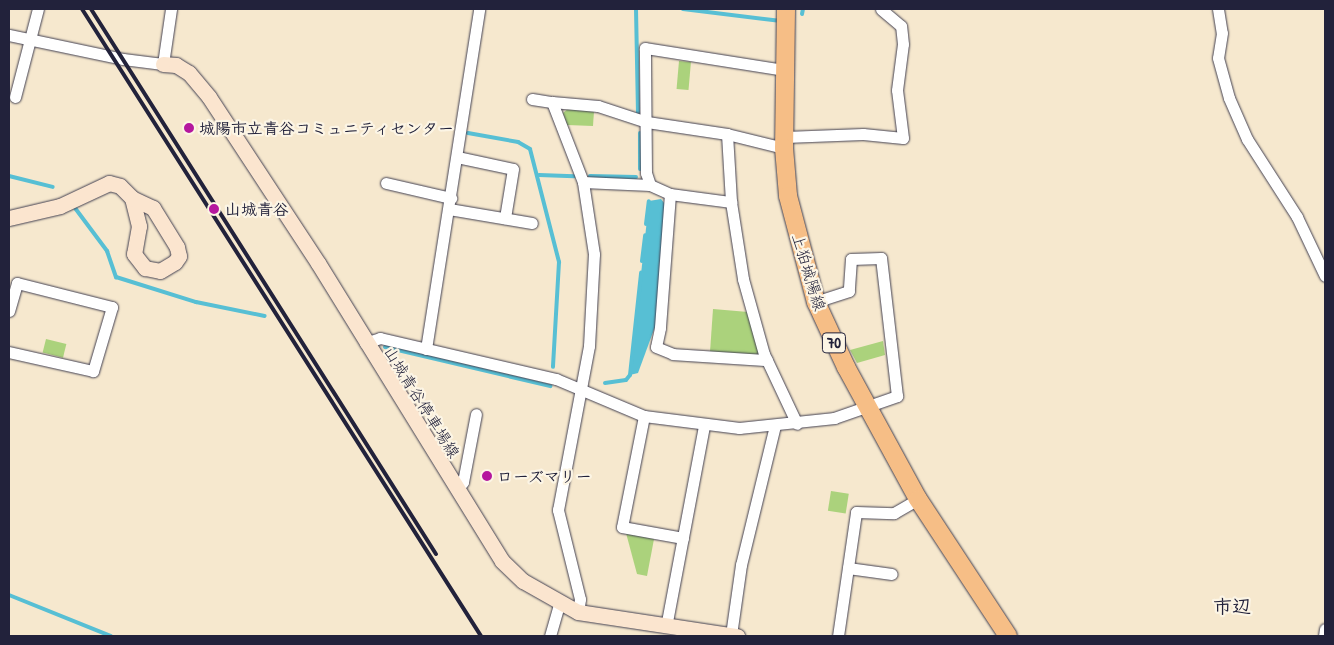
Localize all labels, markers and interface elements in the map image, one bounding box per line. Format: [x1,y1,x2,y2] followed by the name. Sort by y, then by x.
[199,118,455,138] place label: 城陽市立青谷コミュニティセンター
[183,122,195,134] marker: 城陽市立青谷コミュニティセンター
[225,199,289,219] place label: 山城青谷
[207,202,221,216] marker: 山城青谷
[788,231,830,313] street label: 上狛城陽線
[822,330,846,356] road number: 70
[380,343,464,461] street label: 山城青谷停車場線
[497,466,593,486] place label: ローズマリー
[481,470,493,482] marker: ローズマリー
[1213,596,1251,618] district label: 市辺

